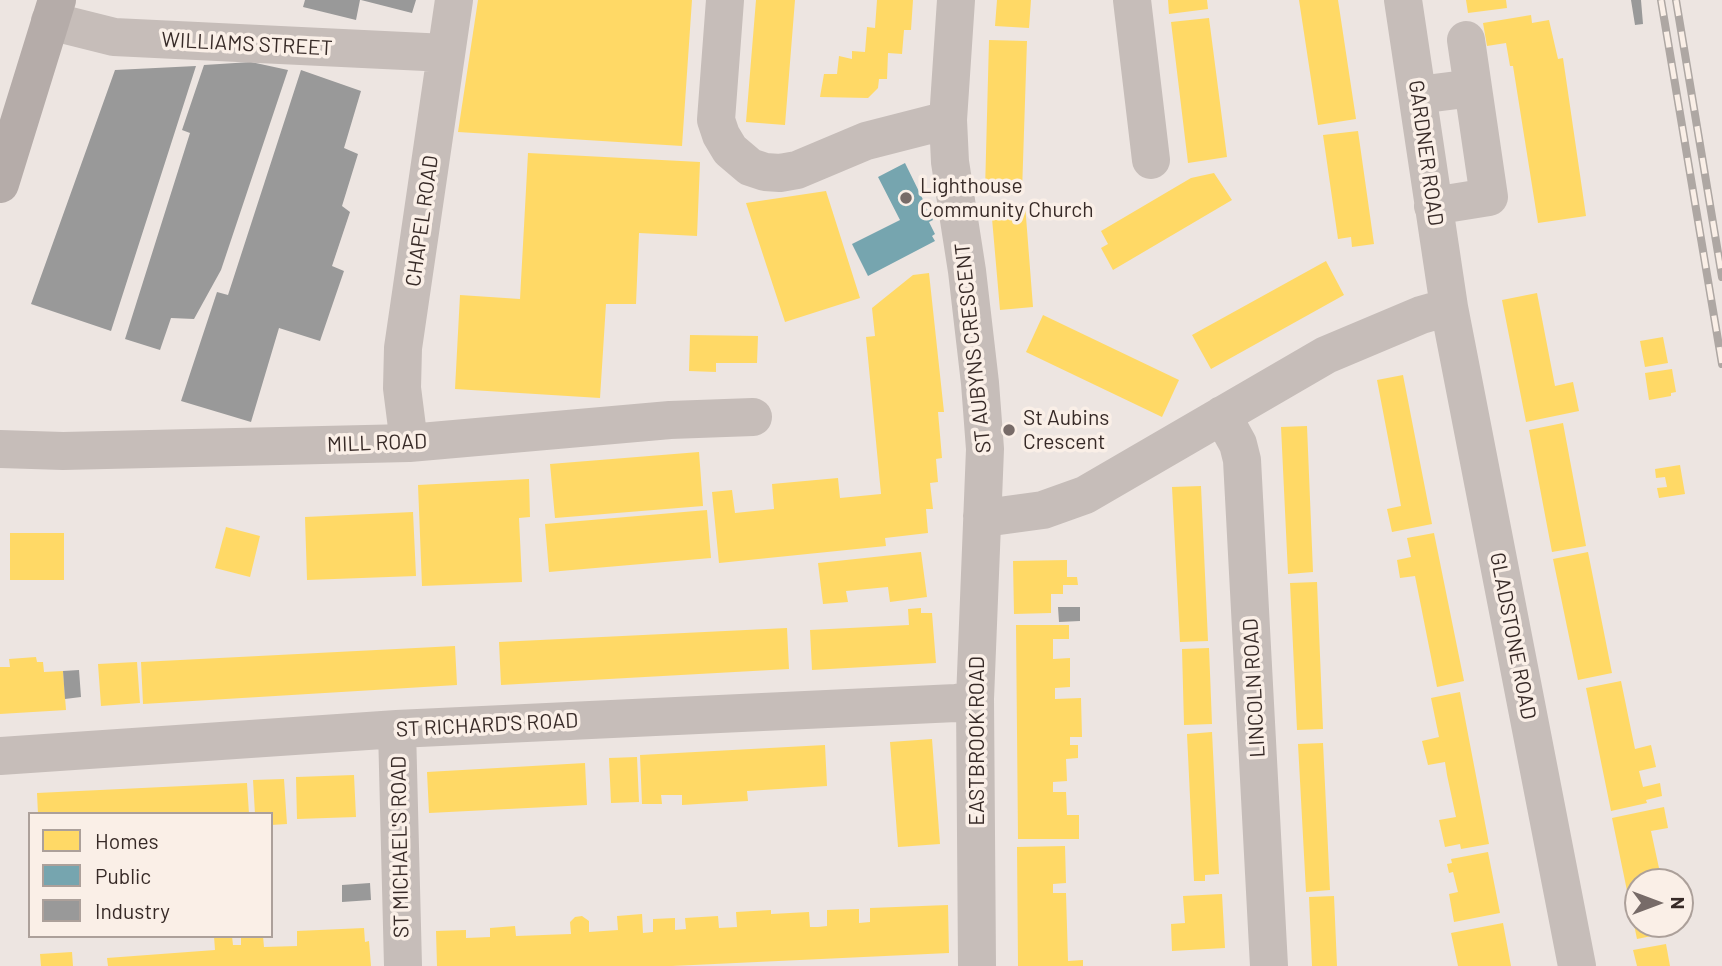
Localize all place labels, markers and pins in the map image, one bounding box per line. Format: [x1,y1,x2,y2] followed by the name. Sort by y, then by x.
[920,173,1093,223] place label: Lighthouse Community Church
[898,190,914,206] marker: Lighthouse Community Church
[1023,405,1109,455] place label: St Aubins Crescent
[1001,422,1017,438] marker: St Aubins Crescent

